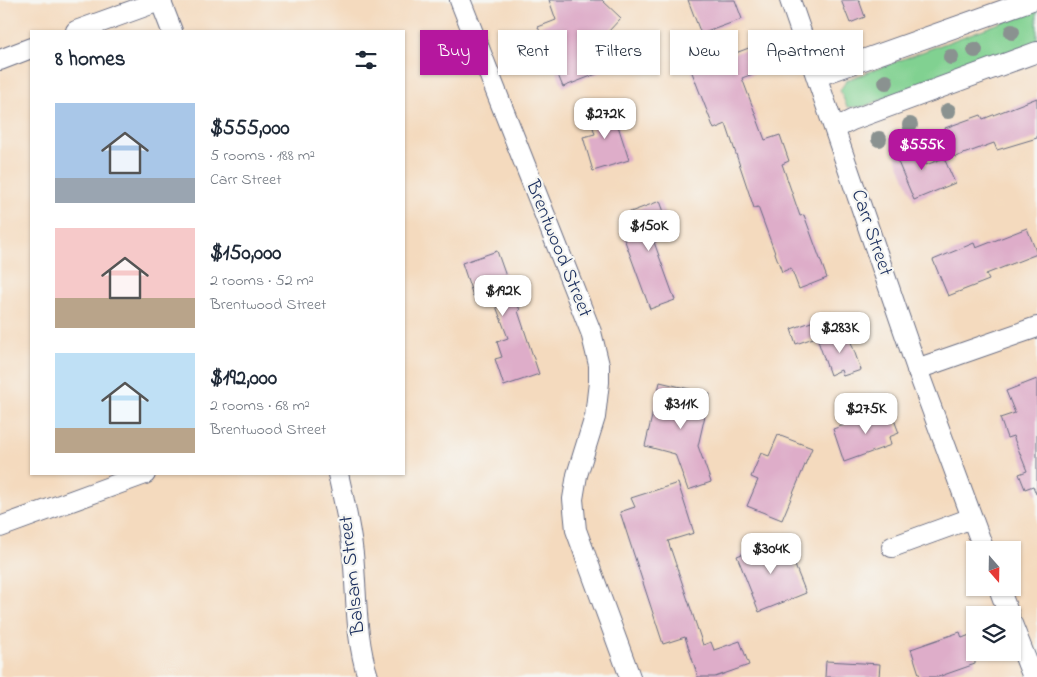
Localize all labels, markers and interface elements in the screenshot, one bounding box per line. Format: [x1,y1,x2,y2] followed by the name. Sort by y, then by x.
[420,30,488,75] chip: Buy
[498,30,567,75] chip: Rent
[577,30,660,75] chip: Filters
[670,30,738,75] chip: New
[748,30,863,75] chip: Apartment
[55,45,125,75] text: 8 homes
[352,46,380,74] icon: filters
[570,98,640,140] pin: $272K
[585,102,625,126] text: $272K
[210,114,290,144] text: $555,000
[95,123,155,183] icon: home
[887,128,957,171] pin: $555K
[900,133,944,157] text: $555K
[210,144,315,168] text: 5 rooms · 188 m²
[210,168,282,192] text: Carr Street
[517,175,599,322] street label: Brentwood Street
[843,186,899,280] street label: Carr Street
[614,210,684,252] pin: $150K
[630,214,668,238] text: $150K
[210,239,281,269] text: $150,000
[95,248,155,308] icon: home
[210,269,314,293] text: 2 rooms · 52 m²
[468,274,538,317] pin: $192K
[485,279,521,303] text: $192K
[210,293,326,317] text: Brentwood Street
[805,312,875,354] pin: $283K
[821,316,859,340] text: $283K
[210,364,277,394] text: $192,000
[95,373,155,433] icon: home
[646,388,716,430] pin: $311K
[664,392,698,416] text: $311K
[831,392,901,435] pin: $275K
[210,394,310,418] text: 2 rooms · 68 m²
[845,397,887,421] text: $275K
[210,418,326,442] text: Brentwood Street
[332,514,374,637] street label: Balsam Street
[736,532,806,575] pin: $304K
[752,537,790,561] text: $304K
[966,541,1021,596] north arrow
[966,541,1021,661] map controls
[966,606,1021,661] button: layers

